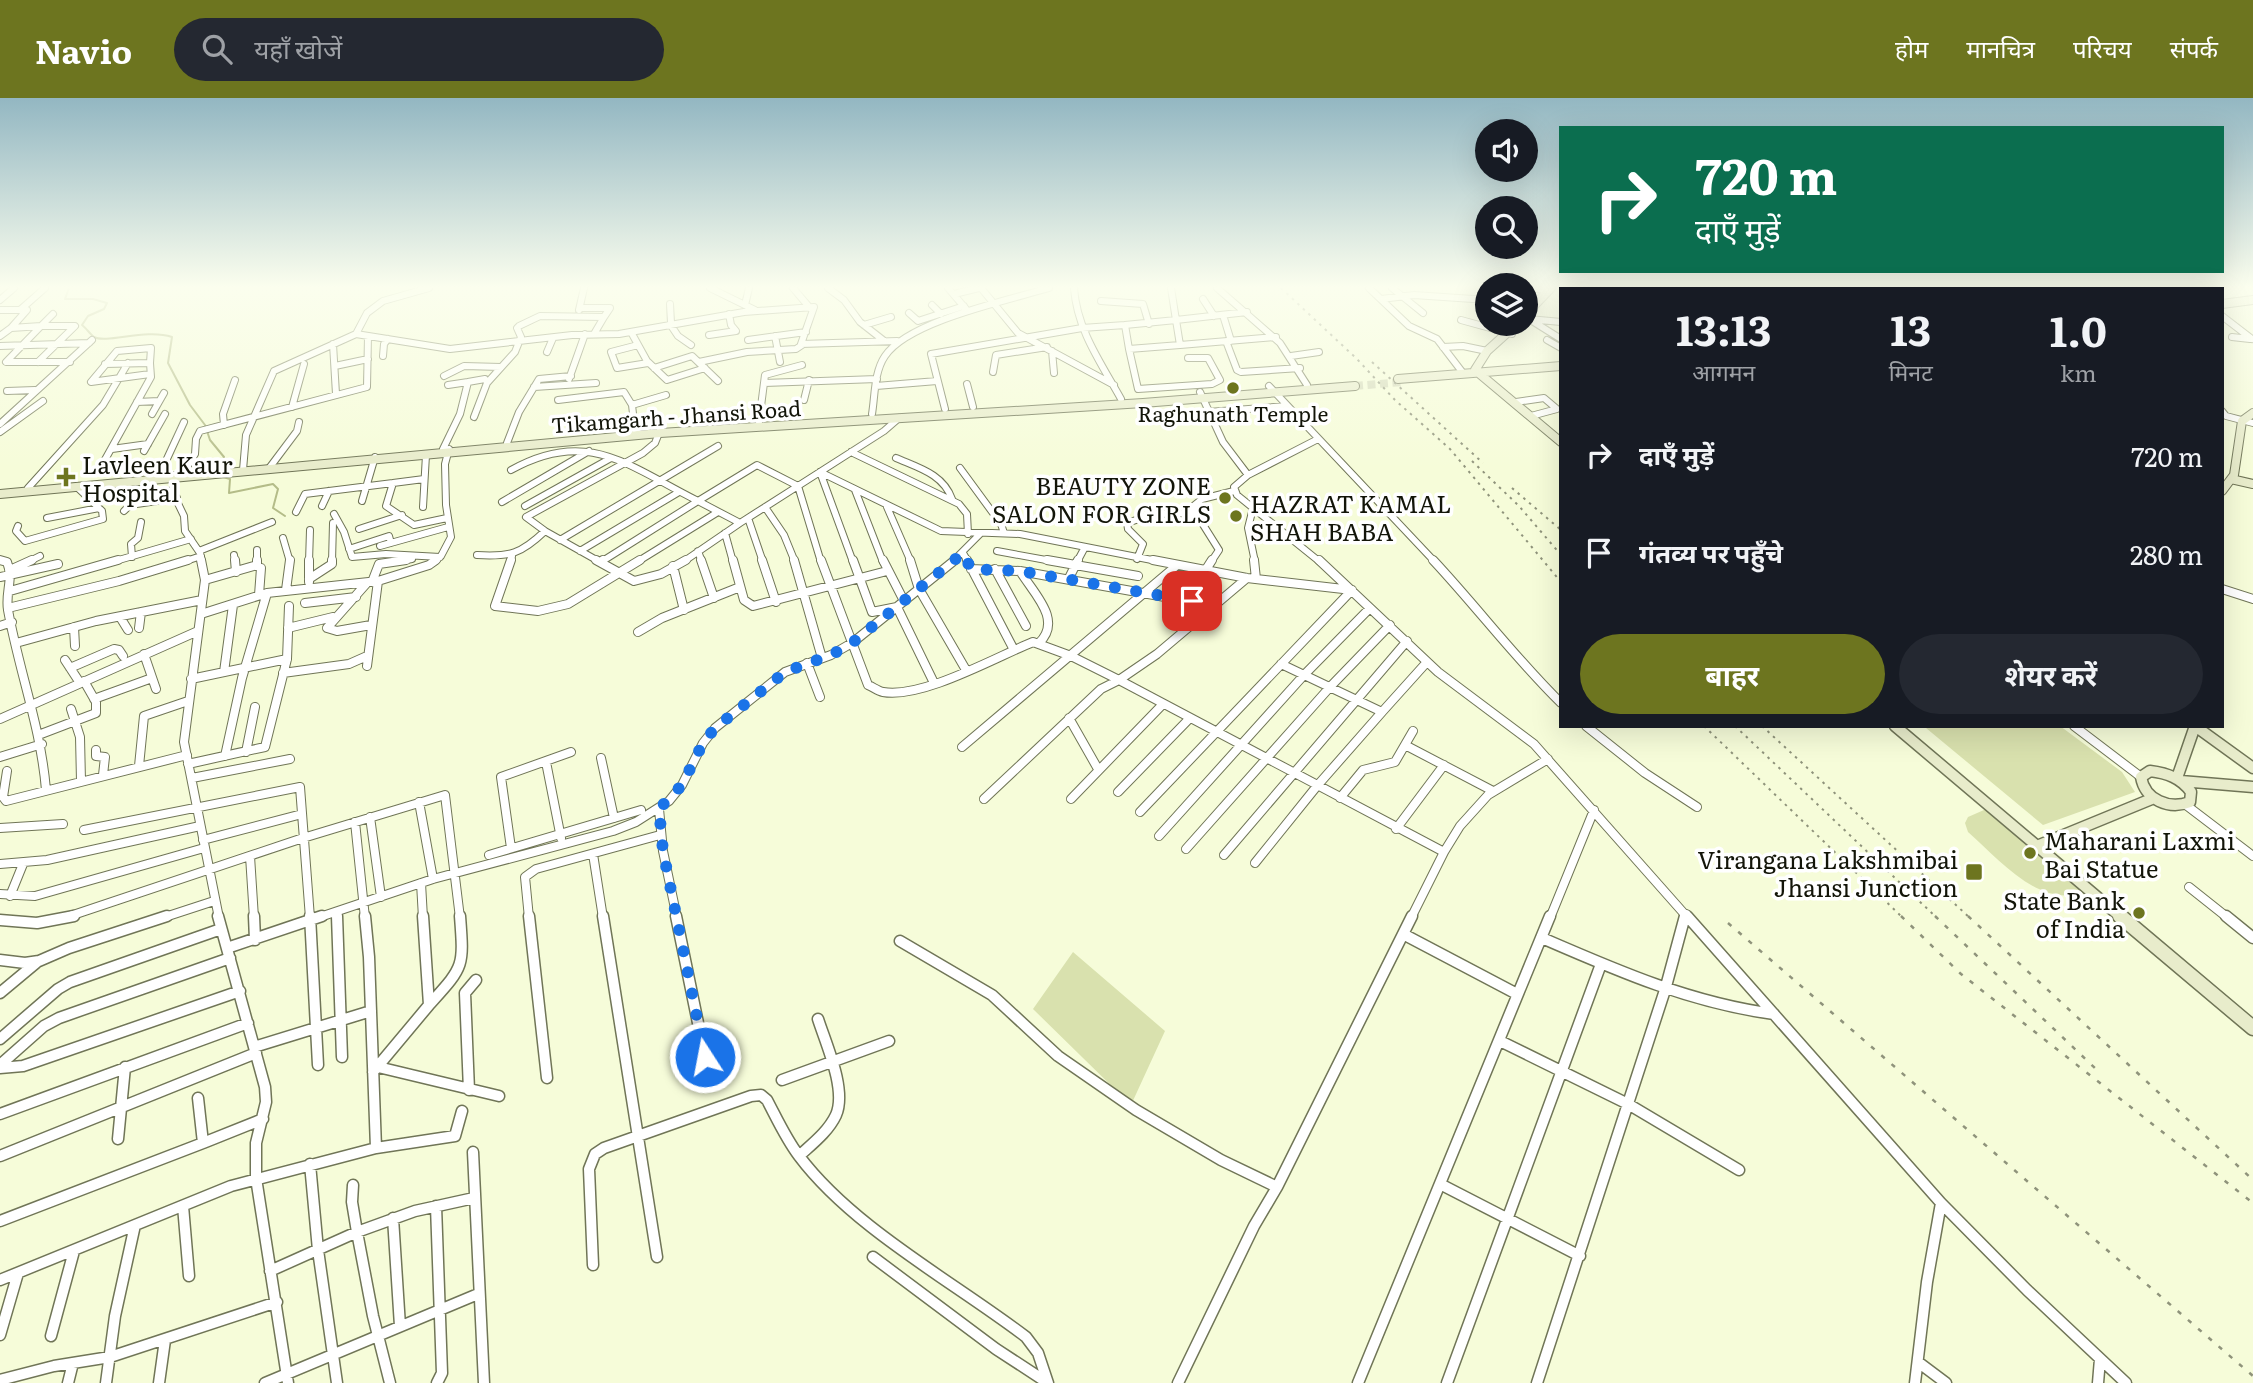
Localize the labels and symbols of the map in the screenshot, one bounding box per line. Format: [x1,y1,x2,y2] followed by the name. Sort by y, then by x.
[1225,380,1241,396] marker: Raghunath Temple
[550,391,802,439] street label: Tikamgarh - Jhansi Road
[1138,397,1329,428] place label: Raghunath Temple
[82,446,233,509] place label: Lavleen Kaur Hospital
[56,467,76,487] marker: Lavleen Kaur Hospital
[992,467,1211,530] place label: BEAUTY ZONE SALON FOR GIRLS
[1250,485,1451,548] place label: HAZRAT KAMAL SHAH BABA
[1217,490,1233,506] marker: BEAUTY ZONE SALON FOR GIRLS
[1228,508,1244,524] marker: HAZRAT KAMAL SHAH BABA
[1162,571,1222,631] pin
[2044,822,2235,885] place label: Maharani Laxmi Bai Statue
[1698,841,1958,904] place label: Virangana Lakshmibai Jhansi Junction
[2022,845,2038,861] marker: Maharani Laxmi Bai Statue
[1964,862,1984,882] marker: Virangana Lakshmibai Jhansi Junction
[2003,882,2125,945] place label: State Bank of India
[2131,905,2147,921] marker: State Bank of India
[668,1020,742,1094] position arrow

